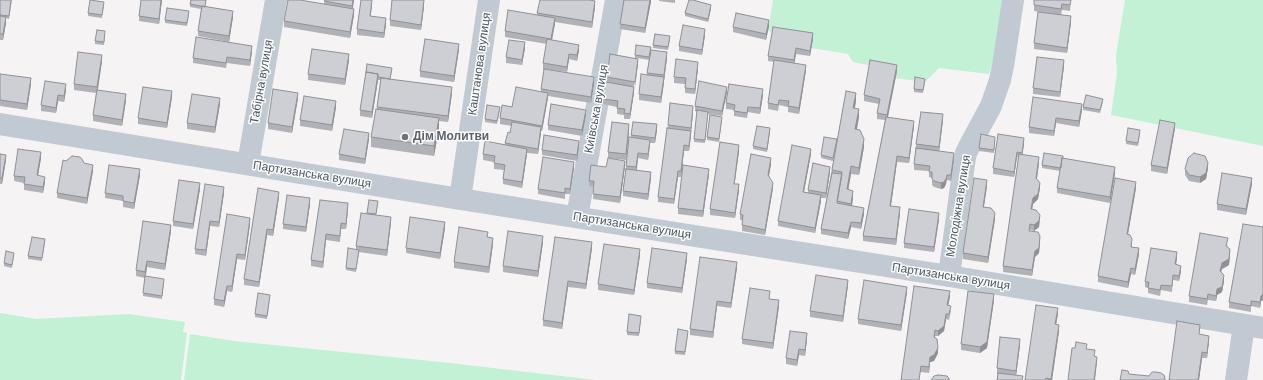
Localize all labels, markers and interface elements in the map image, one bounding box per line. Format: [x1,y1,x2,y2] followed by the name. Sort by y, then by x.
[466,12,494,116] street label: Каштанова вулиця
[248,39,276,125] street label: Табірна вулиця
[582,64,612,154] street label: Київська вулиця
[413,130,489,144] place label: Дім Молитви
[400,132,410,142] marker: Дім Молитви
[944,154,974,258] street label: Молодіжна вулиця
[252,159,372,191] street label: Партизанська вулиця
[572,210,692,242] street label: Партизанська вулиця
[891,261,1011,293] street label: Партизанська вулиця

